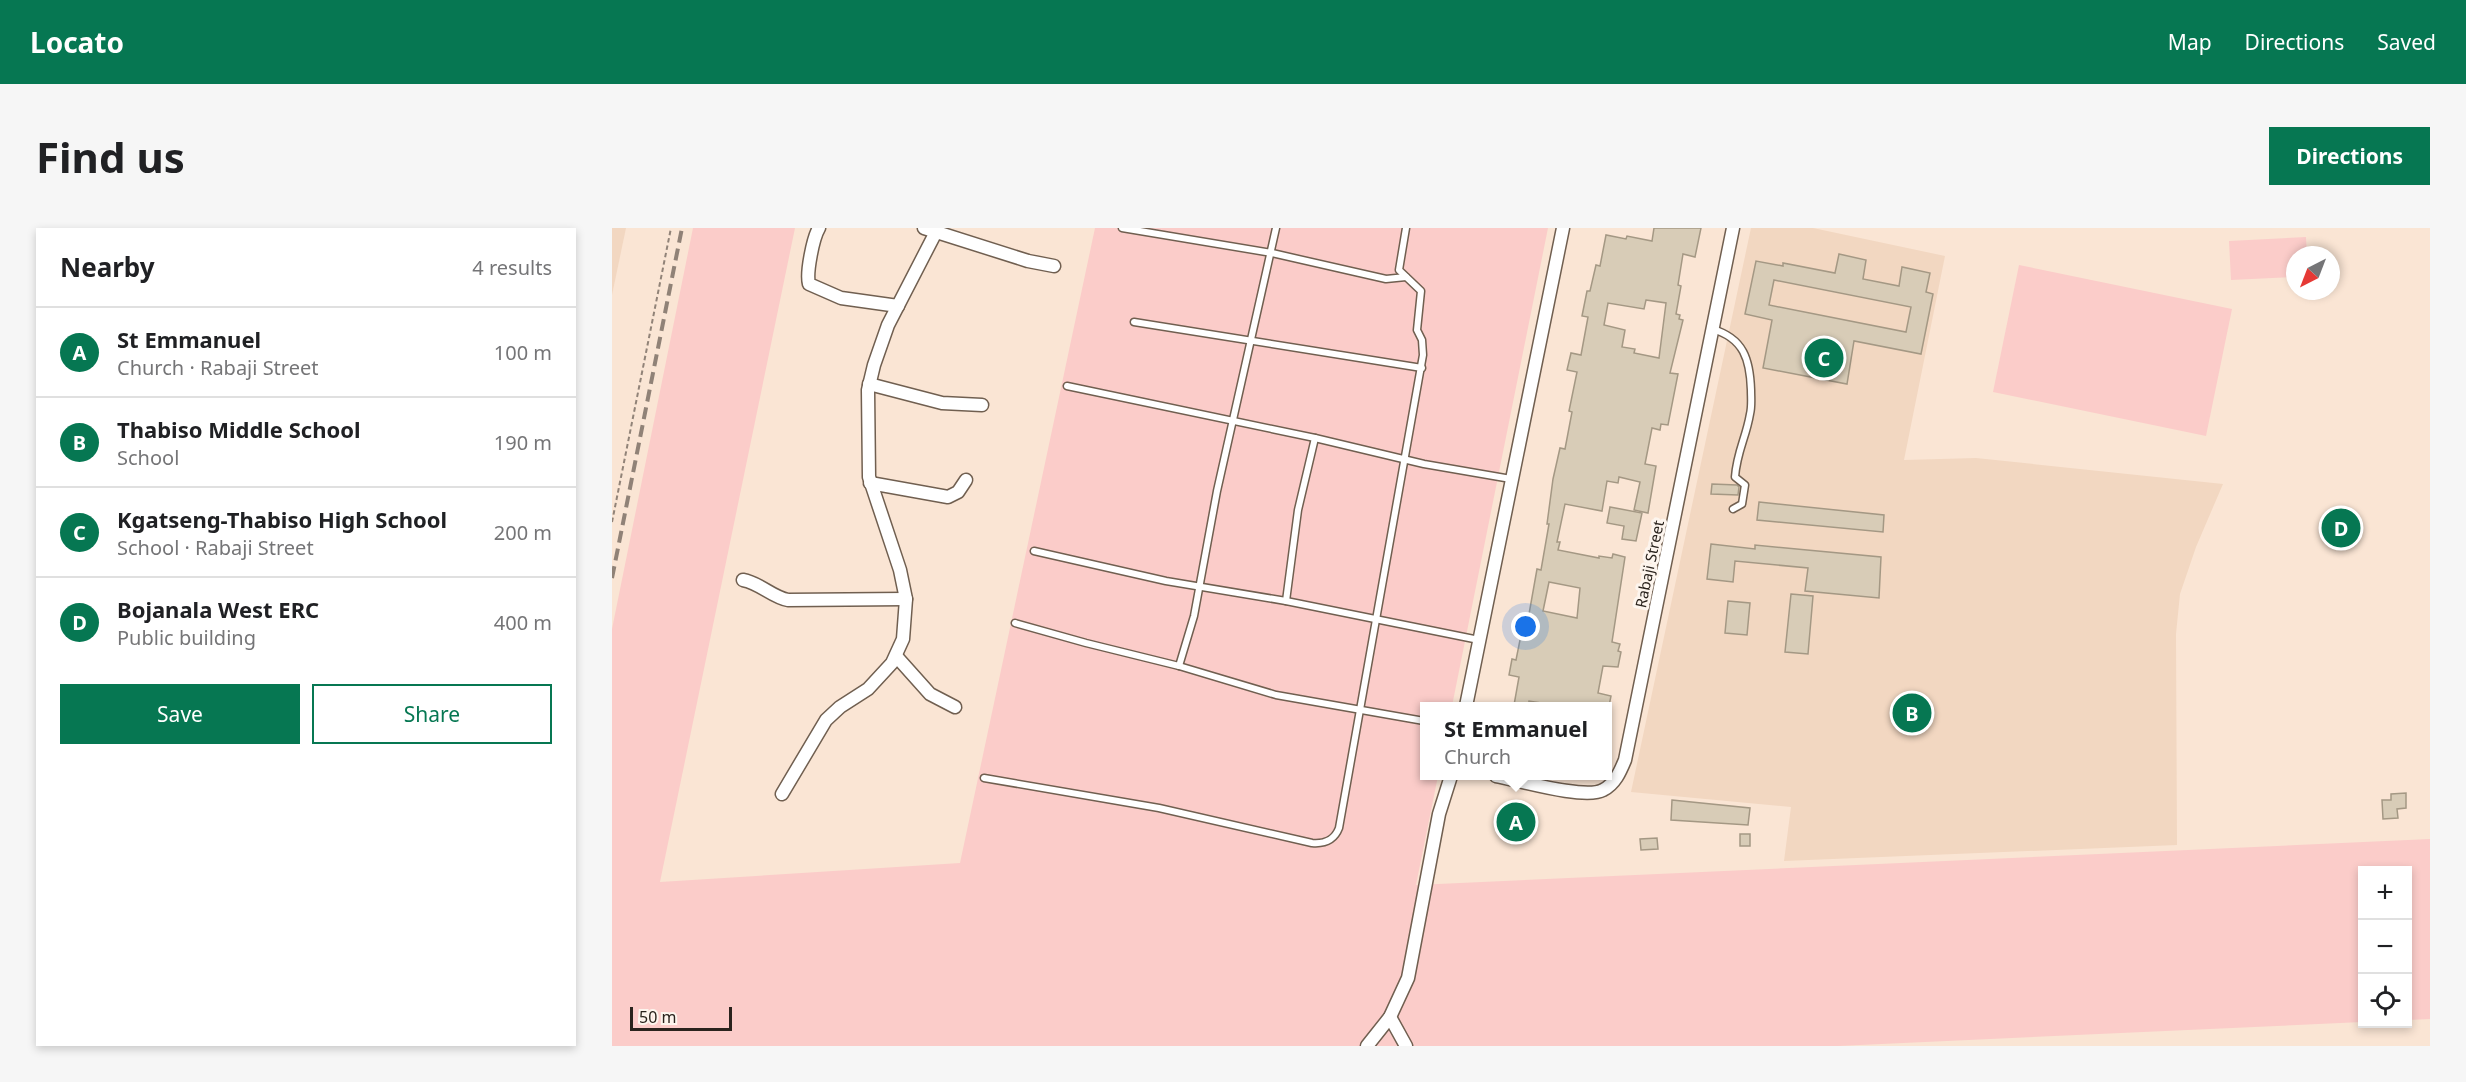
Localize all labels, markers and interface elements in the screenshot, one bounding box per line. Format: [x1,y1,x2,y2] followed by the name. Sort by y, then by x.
[30,23,124,61] text: Locato
[2168,28,2212,56] text: Map
[2245,28,2344,56] text: Directions
[2377,28,2436,56] text: Saved
[2269,127,2430,185] button: Directions
[36,128,185,185] text: Find us
[2286,246,2340,300] north arrow
[60,249,155,285] text: Nearby
[472,254,552,281] text: 4 results
[117,324,261,354] text: St Emmanuel
[1804,336,1844,380] pin: C
[73,339,86,366] text: A
[494,339,552,366] text: 100 m
[117,354,318,381] text: Church · Rabaji Street
[117,414,361,444] text: Thabiso Middle School
[73,429,86,456] text: B
[494,429,552,456] text: 190 m
[117,444,179,471] text: School
[117,504,447,534] text: Kgatseng-Thabiso High School
[2322,506,2360,550] pin: D
[1630,518,1668,610] street label: Rabaji Street
[73,519,86,546] text: C
[494,519,552,546] text: 200 m
[117,534,314,561] text: School · Rabaji Street
[117,594,319,624] text: Bojanala West ERC
[72,609,87,636] text: D
[494,609,552,636] text: 400 m
[1511,612,1540,641] your location
[117,624,256,651] text: Public building
[60,684,300,744] button: Save
[312,684,552,744] button: Share
[1892,690,1932,736] pin: B
[1420,702,1612,780] popup
[1444,713,1588,743] text: St Emmanuel
[1444,743,1511,770] text: Church
[1496,800,1536,844] pin: A
[2358,866,2412,1028] map controls
[2358,866,2412,920] button: +
[2358,920,2412,974] button: −
[2358,974,2412,1028] button: locate
[630,1004,732,1032] scale bar
[639,1006,676,1028] text: 50 m

